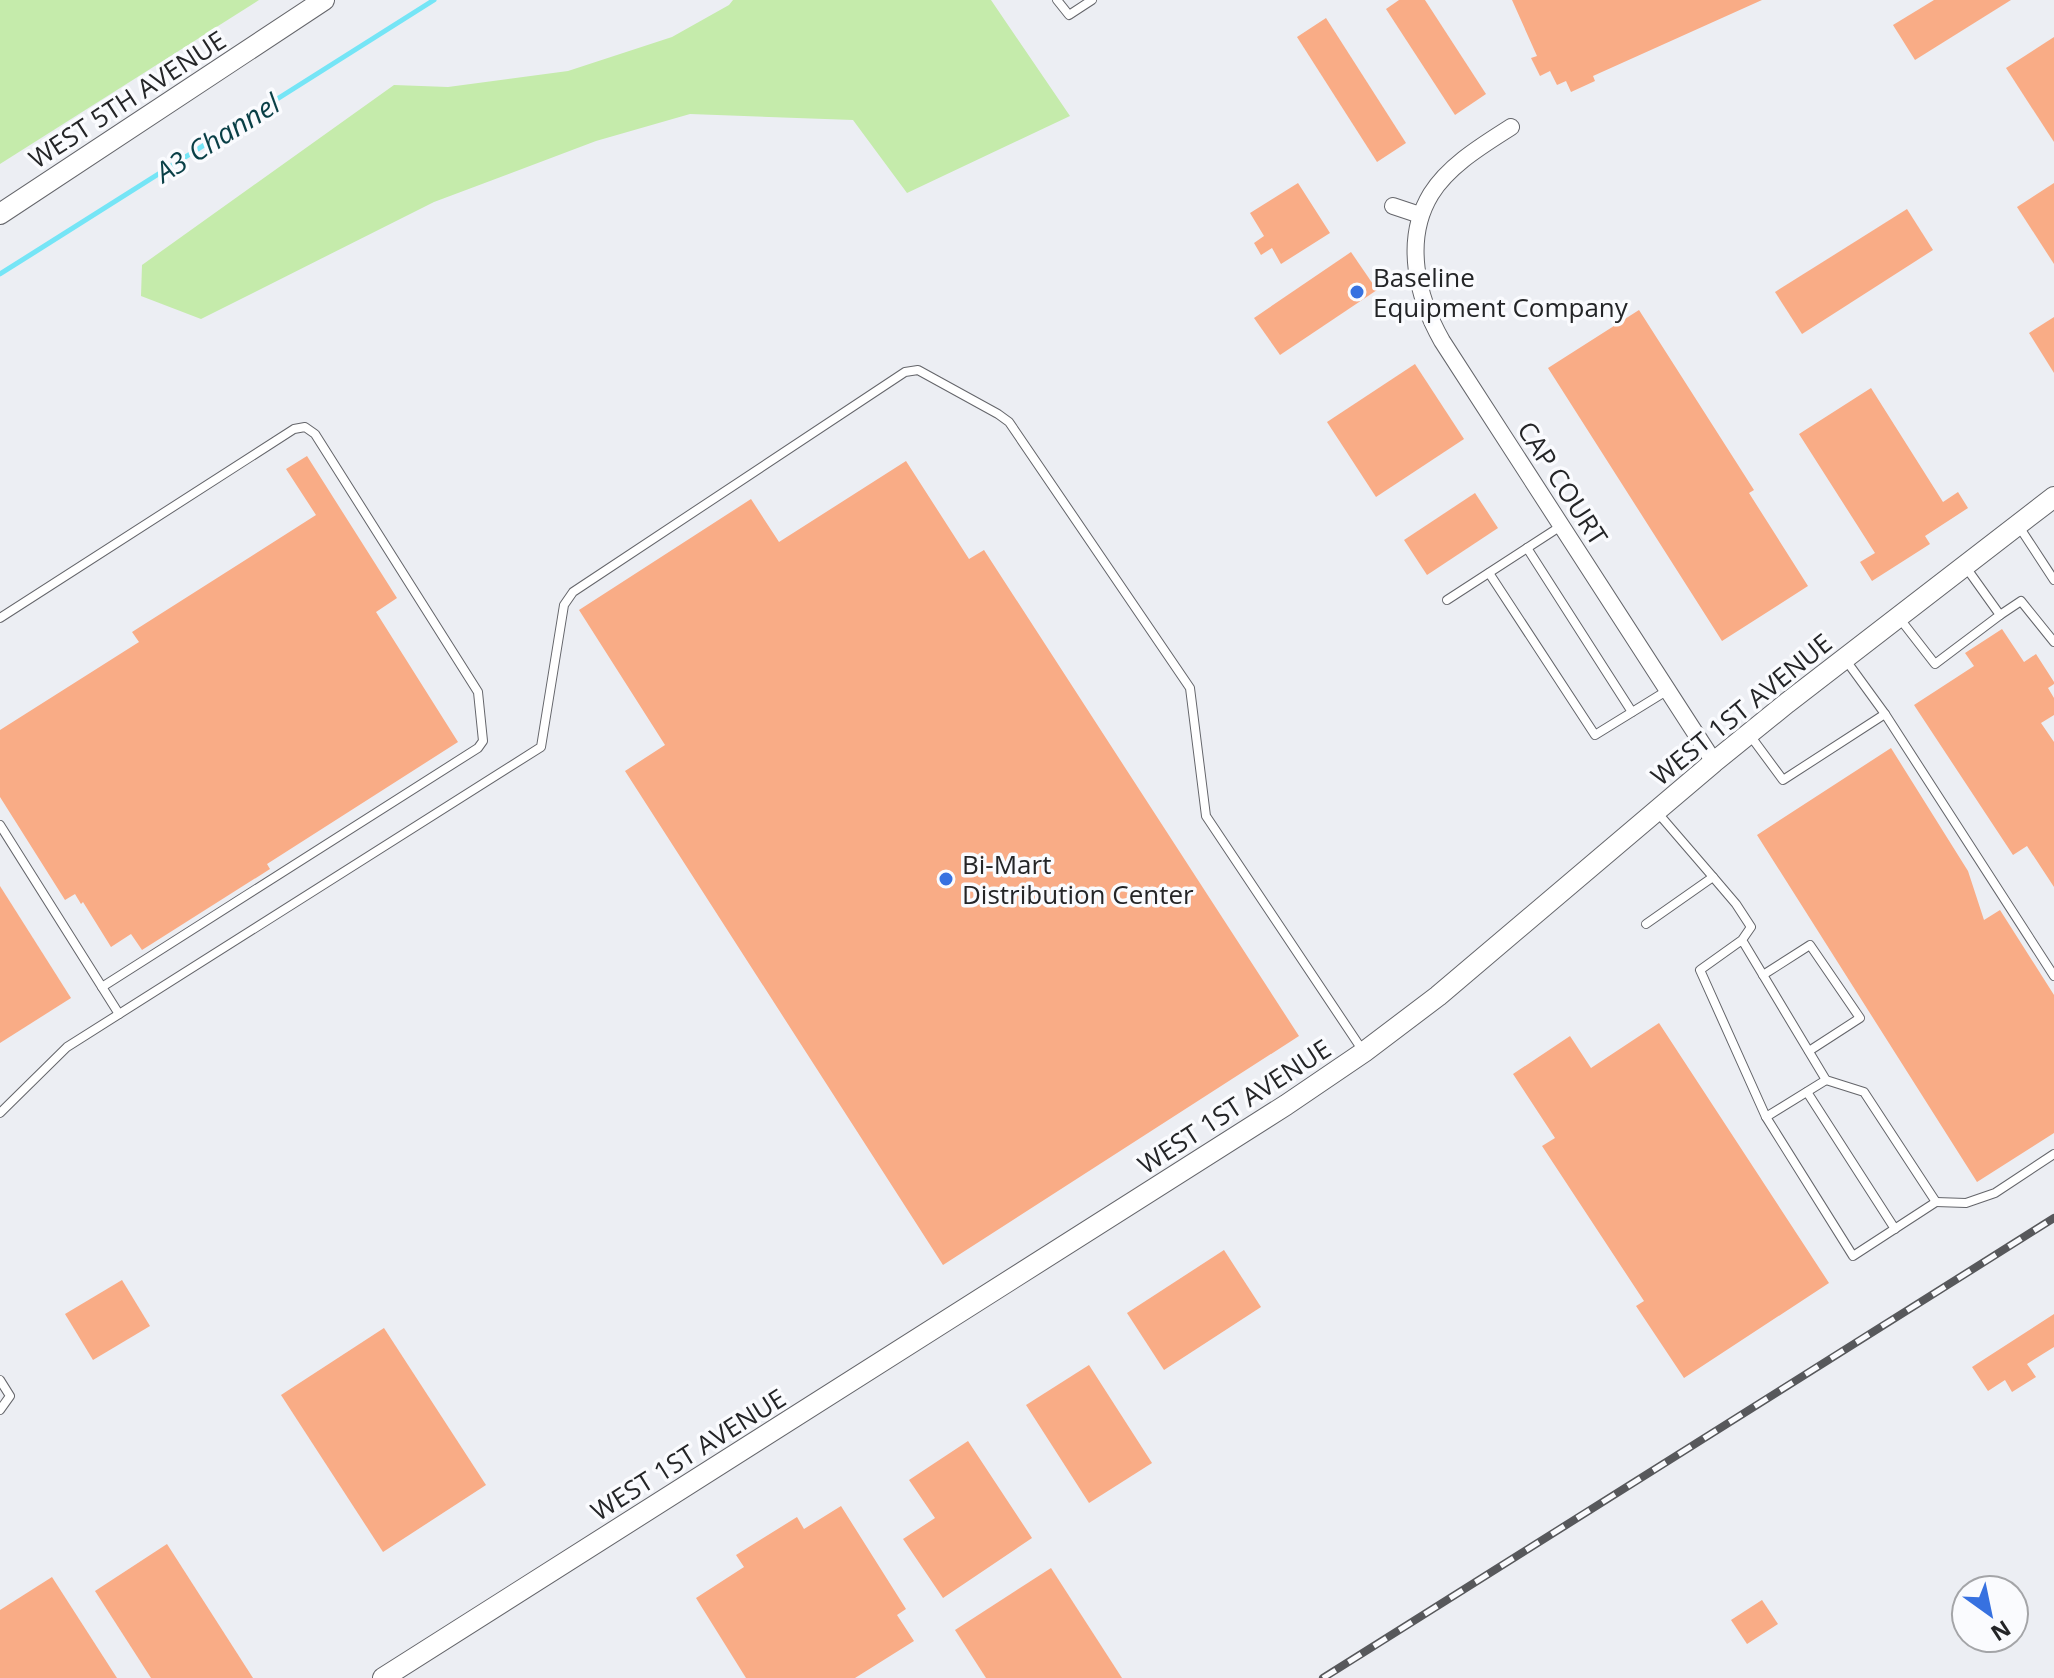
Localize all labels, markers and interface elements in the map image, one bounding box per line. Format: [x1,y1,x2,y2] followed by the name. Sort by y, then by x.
[21,22,233,176] street label: WEST 5TH AVENUE
[146,83,287,191] water label: A3 Channel
[1373,259,1629,325] place label: Baseline Equipment Company
[1348,283,1366,301] marker: Baseline Equipment Company
[1509,414,1617,553] street label: CAP COURT
[1643,625,1839,793] street label: WEST 1ST AVENUE
[962,846,1194,912] place label: Bi-Mart Distribution Center
[937,870,955,888] marker: Bi-Mart Distribution Center
[1131,1030,1337,1182] street label: WEST 1ST AVENUE
[584,1380,792,1528] street label: WEST 1ST AVENUE
[1950,1574,2030,1654] north arrow
[1986,1614,2017,1649] text: N

